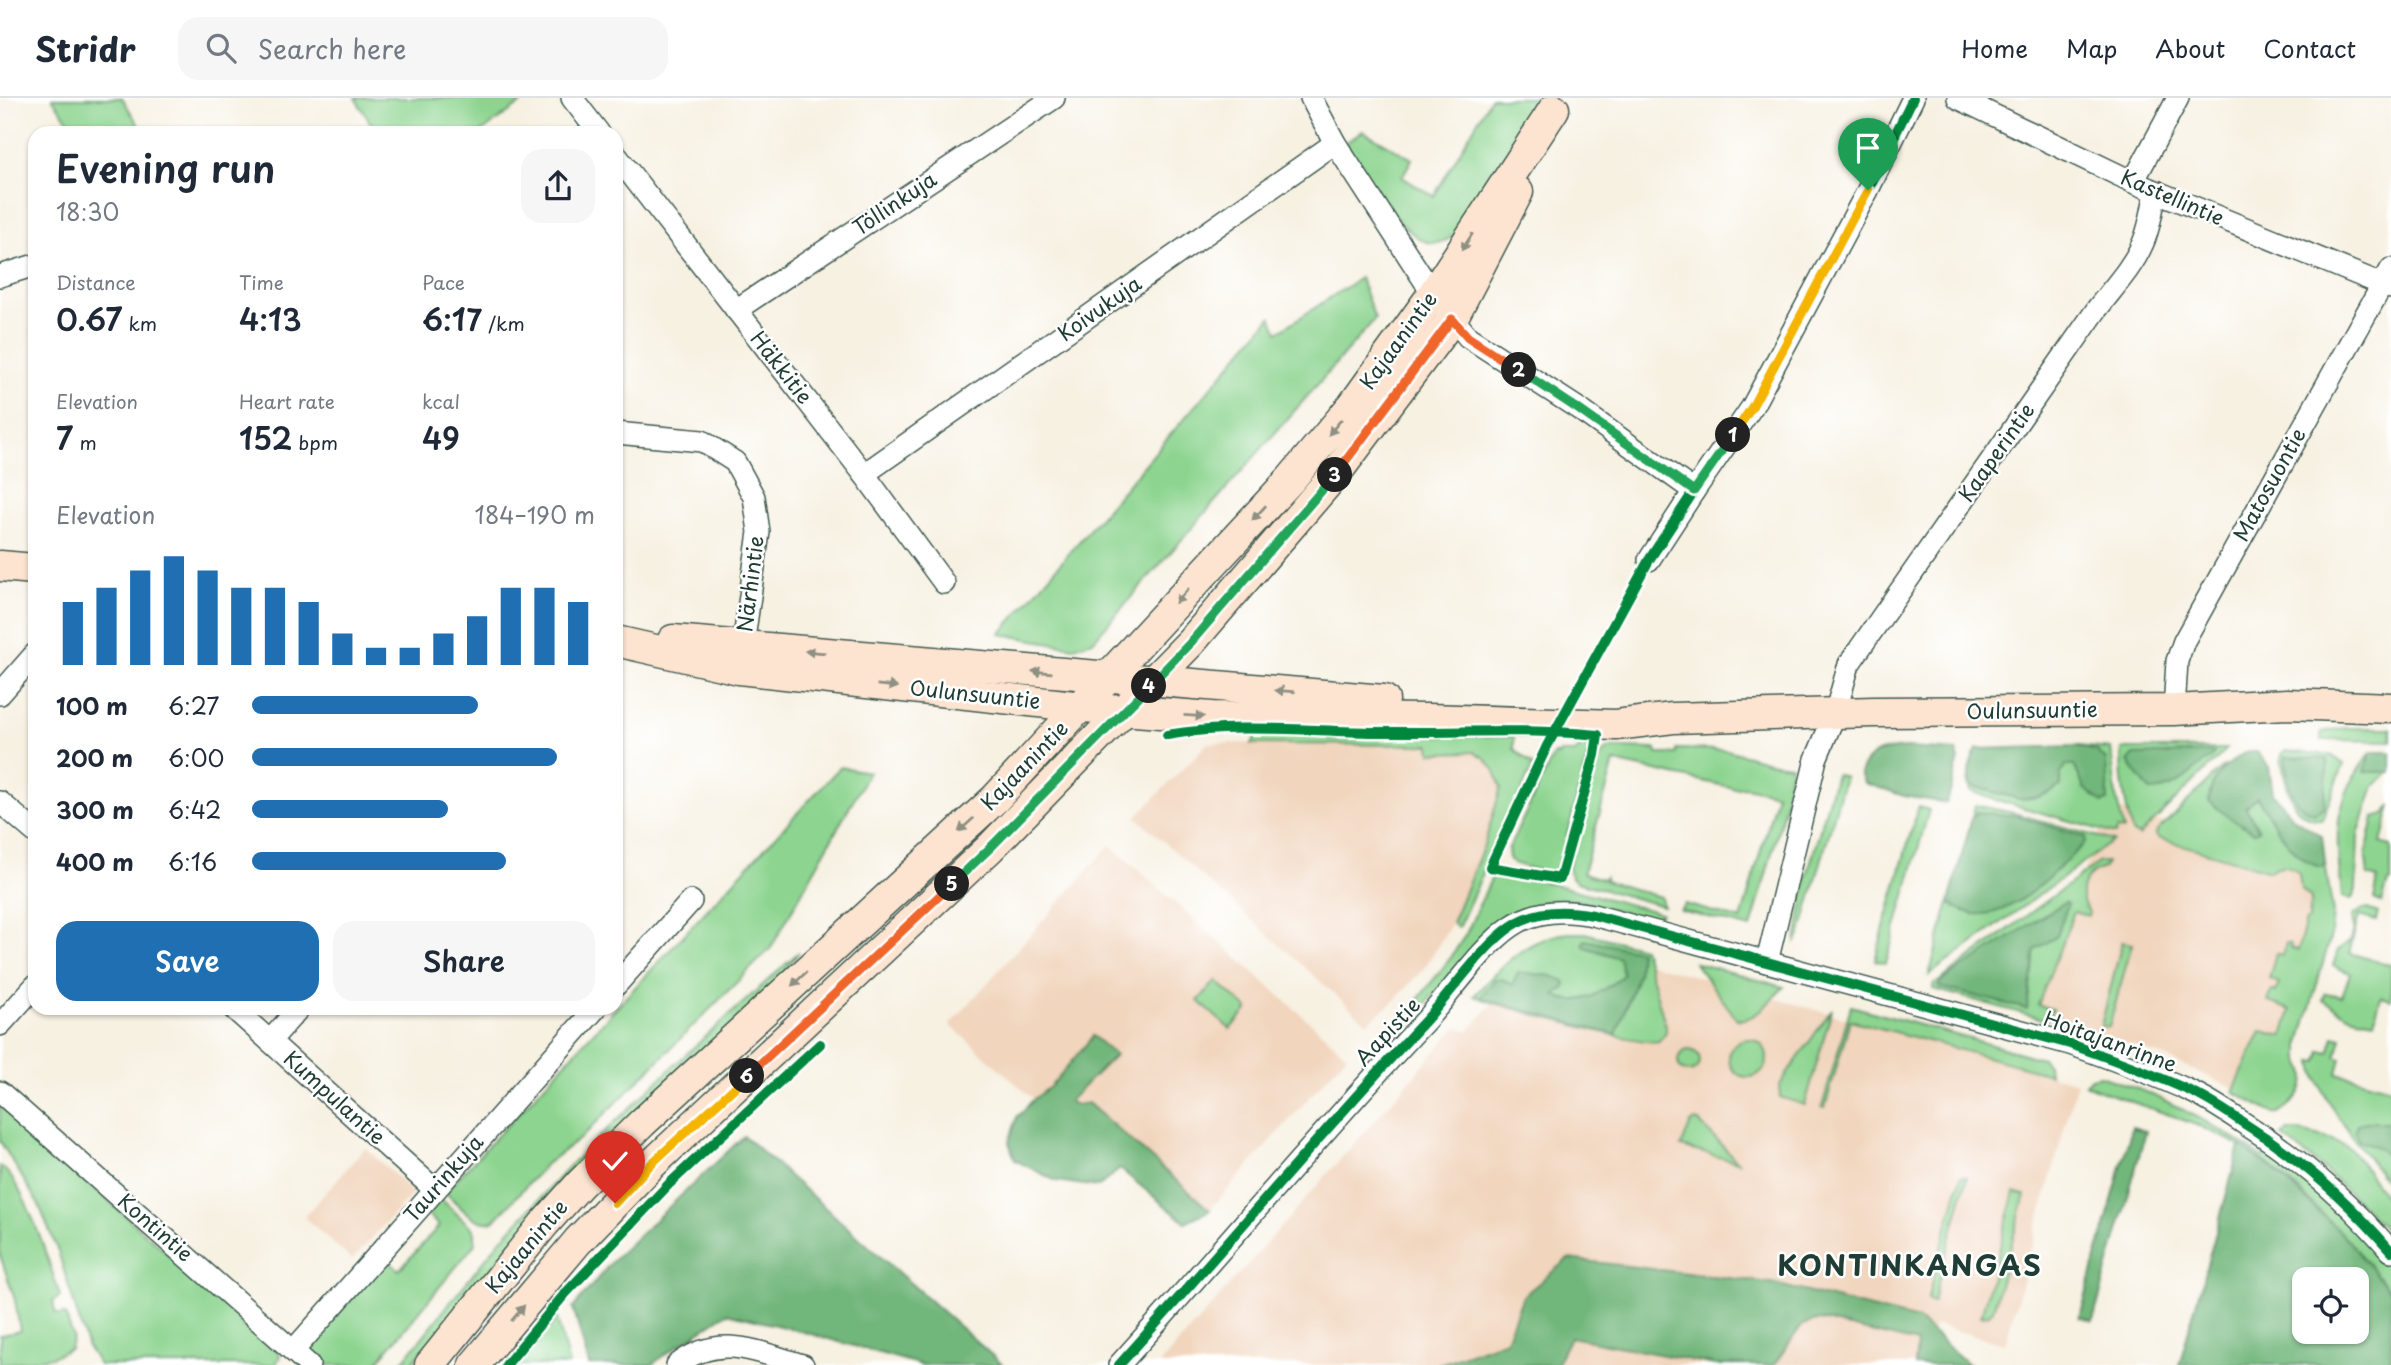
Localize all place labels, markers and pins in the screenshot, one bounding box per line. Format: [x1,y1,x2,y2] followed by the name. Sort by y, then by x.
[1838,118,1898,190] pin
[1502,352,1536,388] pin: 2
[1716,418,1750,452] pin: 1
[1318,458,1352,492] pin: 3
[1132,668,1166,704] pin: 4
[934,866,970,902] pin: 5
[730,1058,764,1094] pin: 6
[585,1131,645,1203] pin

